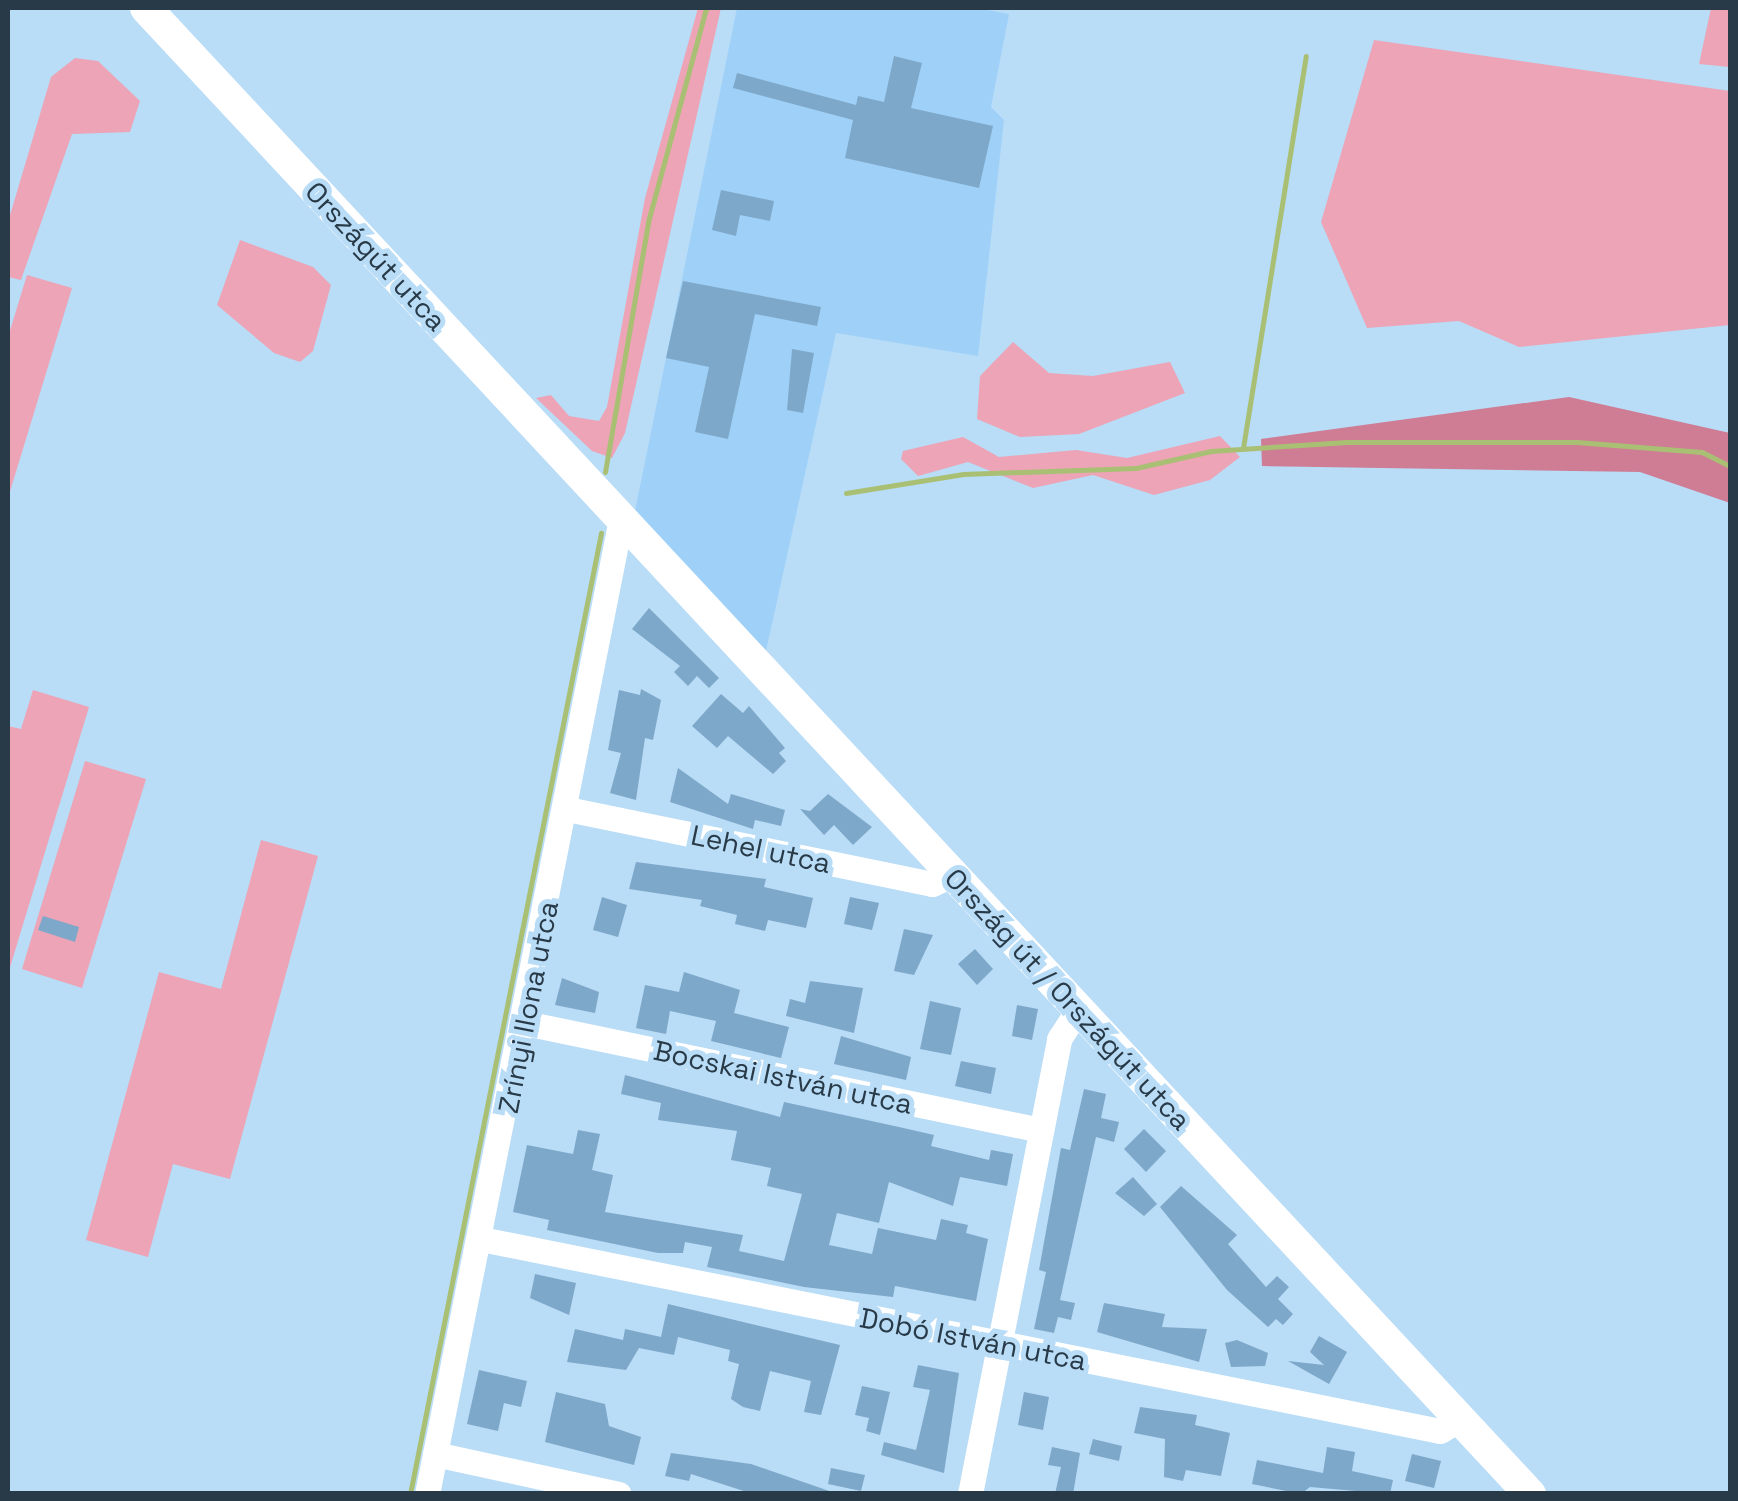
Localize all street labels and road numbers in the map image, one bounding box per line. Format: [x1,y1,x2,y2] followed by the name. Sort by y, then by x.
[298,175,454,337] street label: Országút utca
[688,818,834,880] street label: Lehel utca
[938,861,1198,1137] street label: Ország út / Országút utca
[491,898,565,1116] street label: Zrínyi Ilona utca
[650,1033,916,1121] street label: Bocskai István utca
[857,1301,1089,1377] street label: Dobó István utca

